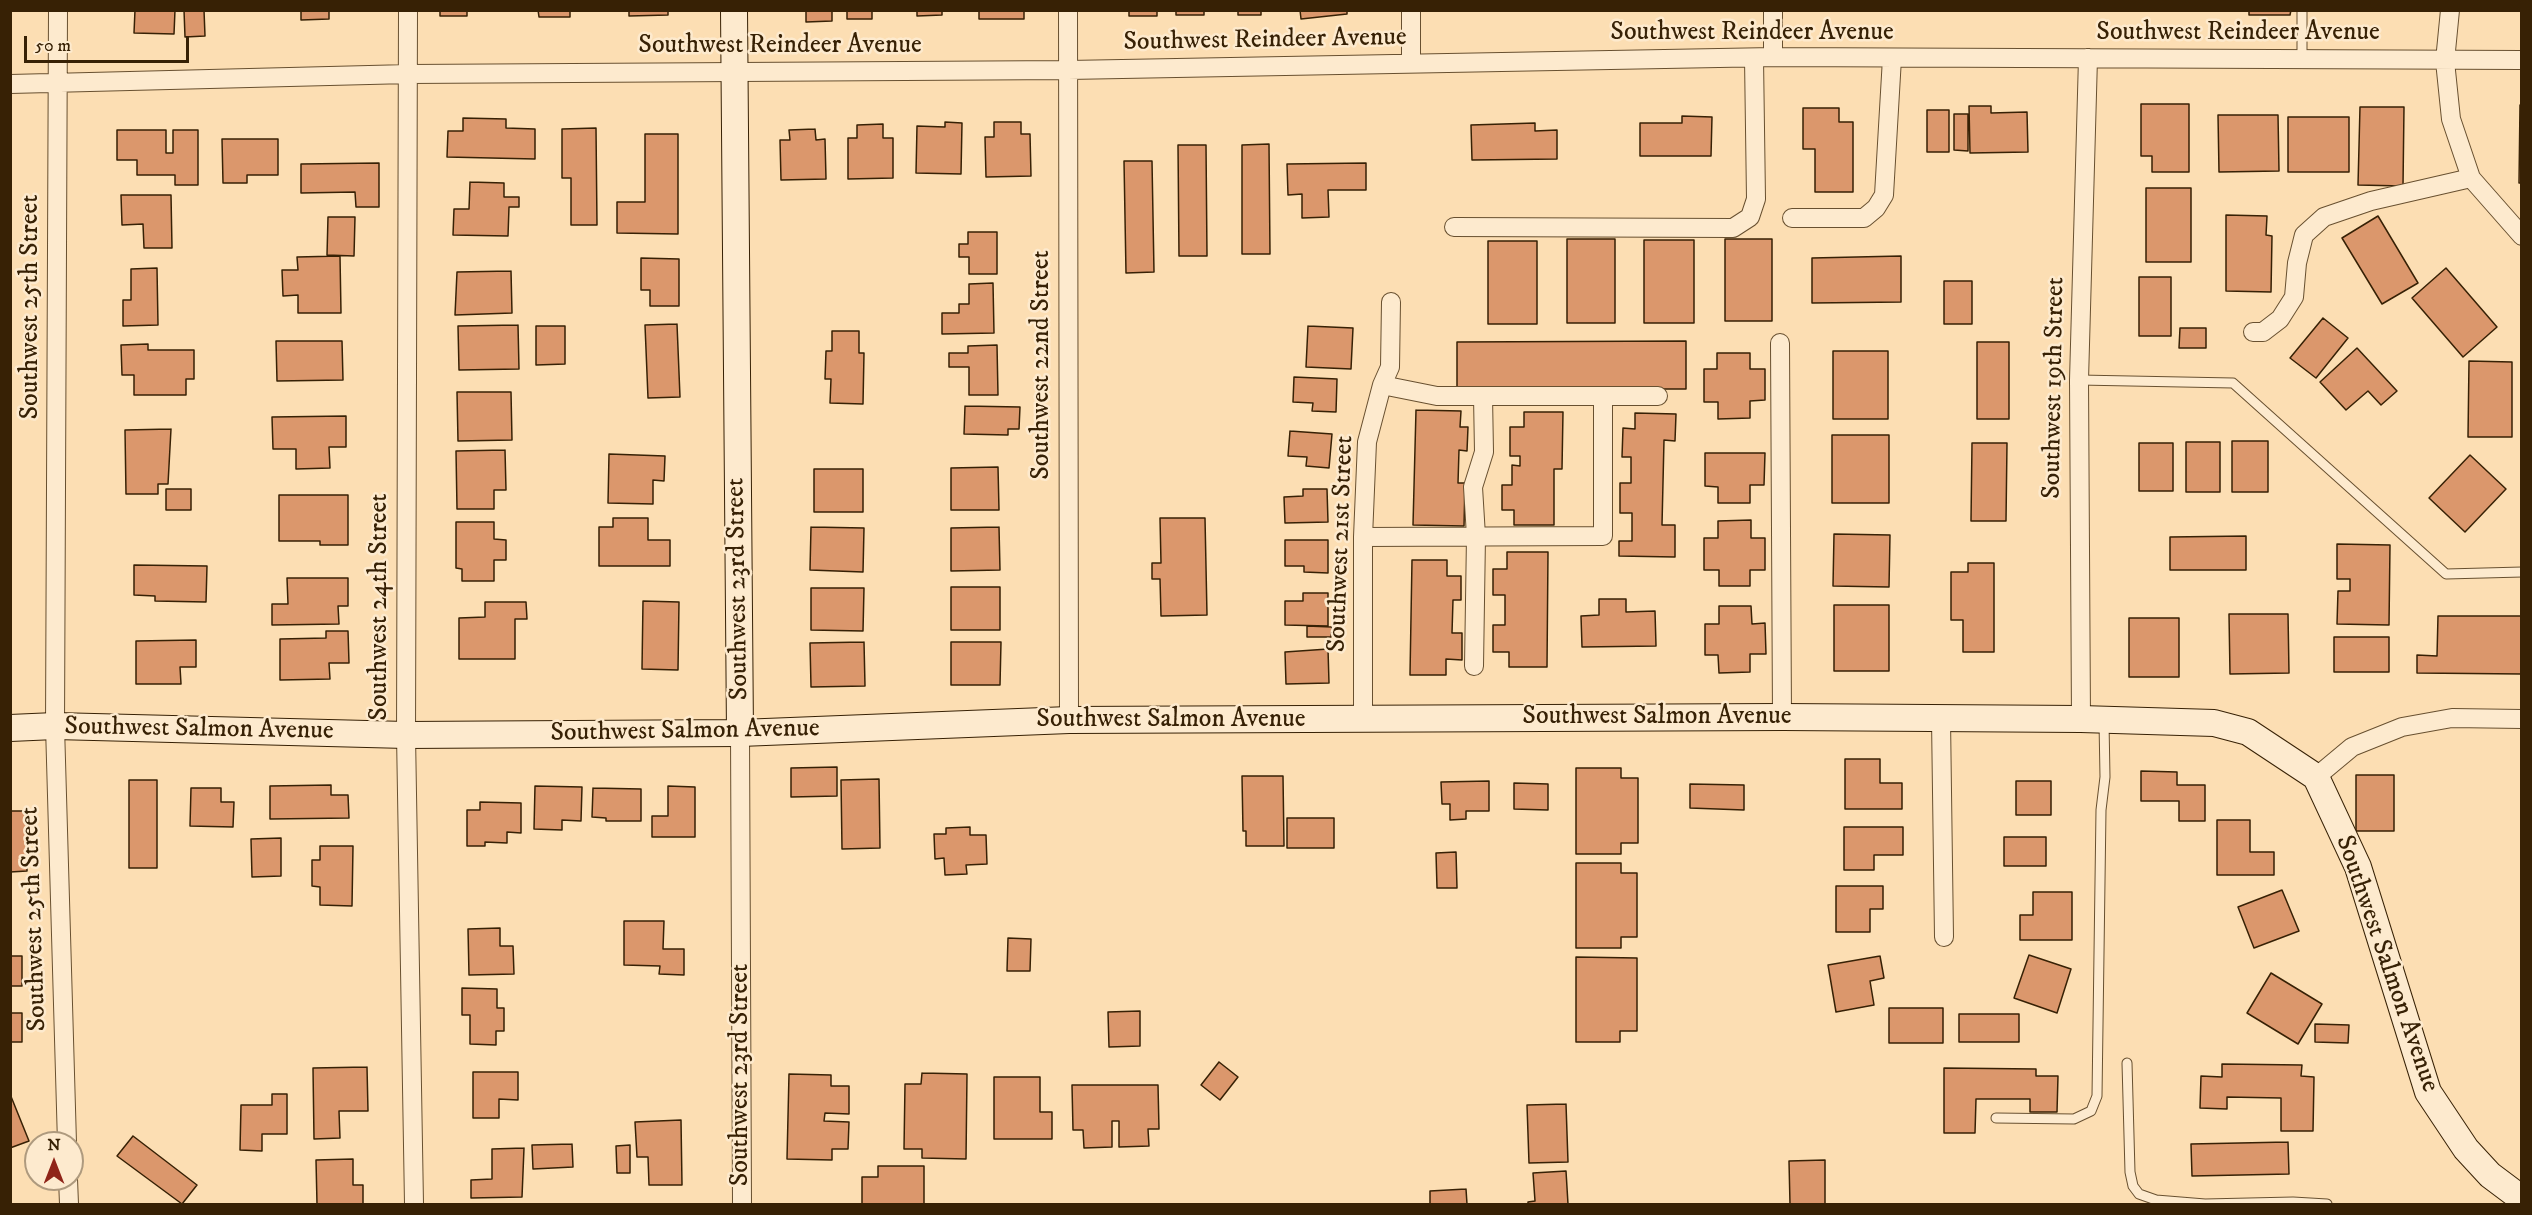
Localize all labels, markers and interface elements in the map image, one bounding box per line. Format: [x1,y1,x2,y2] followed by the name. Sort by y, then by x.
[1610,18,1894,50] street label: Southwest Reindeer Avenue
[2096,18,2380,50] street label: Southwest Reindeer Avenue
[1123,23,1407,59] street label: Southwest Reindeer Avenue
[27,24,192,62] scale bar
[638,31,922,63] street label: Southwest Reindeer Avenue
[35,35,71,57] text: 50 m
[16,194,48,420] street label: Southwest 25th Street
[1027,250,1059,480] street label: Southwest 22nd Street
[2037,277,2073,499] street label: Southwest 19th Street
[1323,435,1361,653] street label: Southwest 21st Street
[721,477,757,701] street label: Southwest 23rd Street
[365,493,397,721] street label: Southwest 24th Street
[1522,702,1792,734] street label: Southwest Salmon Avenue
[1036,705,1306,737] street label: Southwest Salmon Avenue
[64,712,334,748] street label: Southwest Salmon Avenue
[550,714,820,750] street label: Southwest Salmon Avenue
[15,806,55,1032] street label: Southwest 25th Street
[2327,832,2445,1096] street label: Southwest Salmon Avenue
[726,964,758,1186] street label: Southwest 23rd Street
[24,1131,84,1191] north arrow
[47,1135,61,1155] text: N

